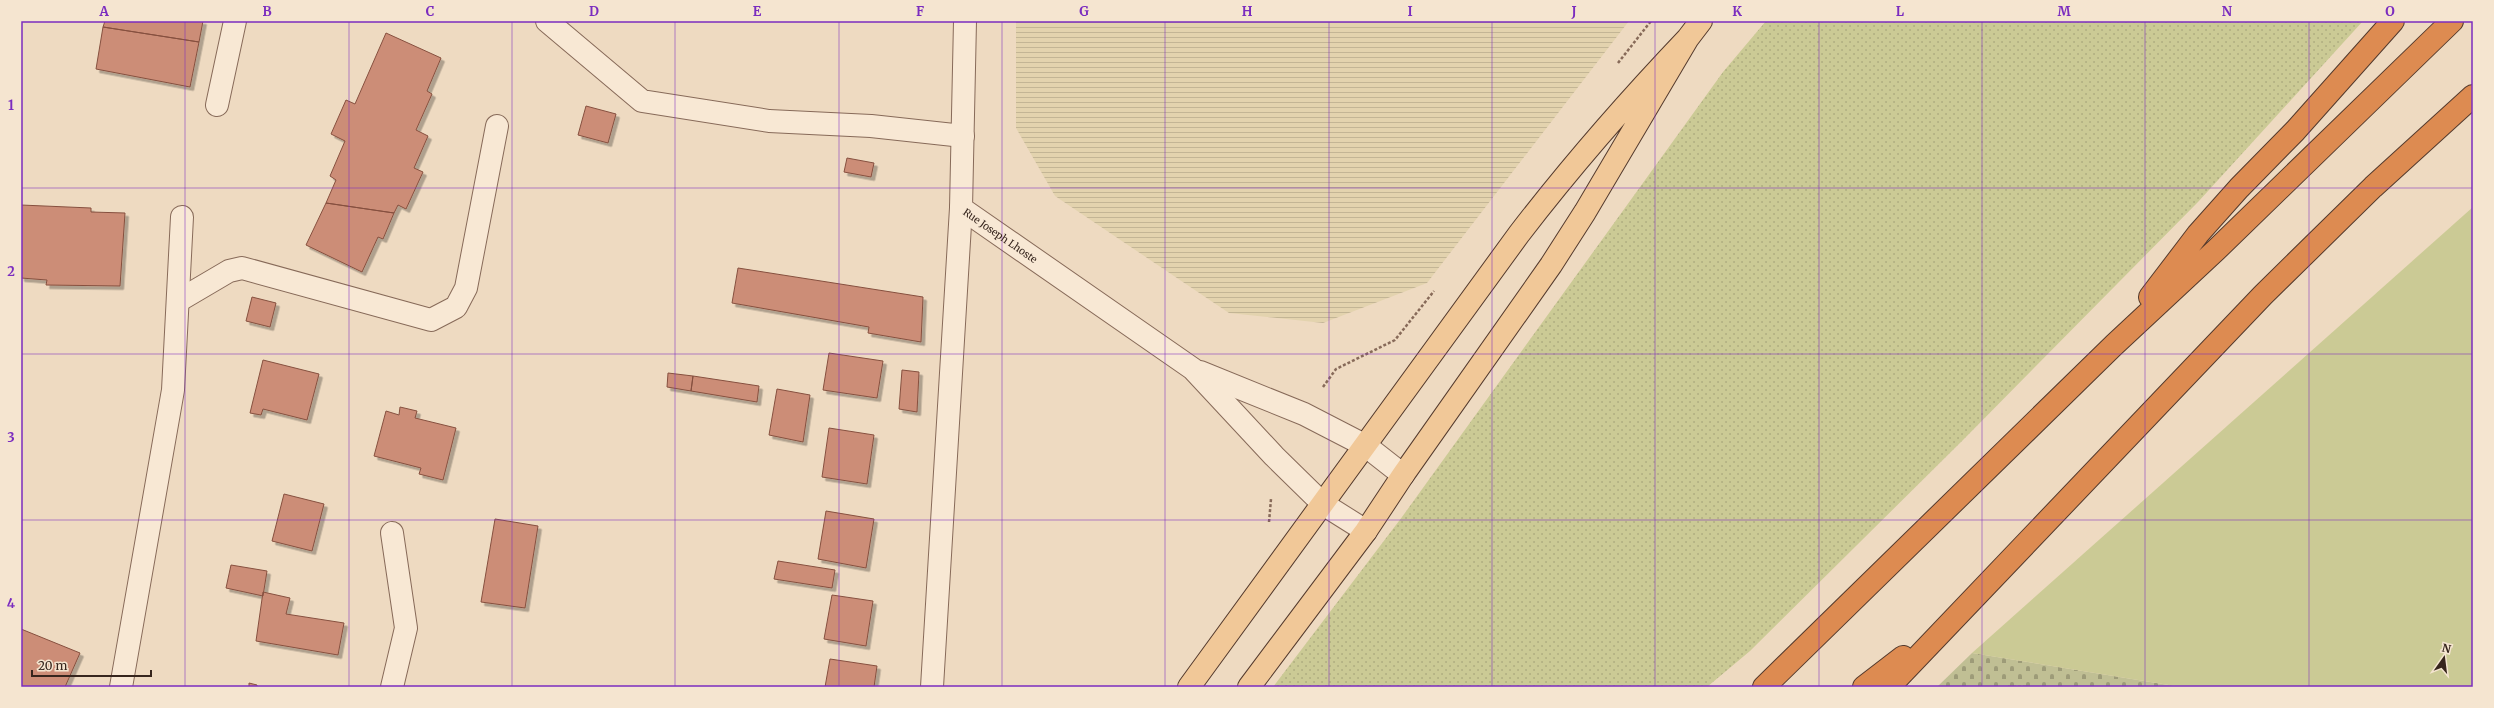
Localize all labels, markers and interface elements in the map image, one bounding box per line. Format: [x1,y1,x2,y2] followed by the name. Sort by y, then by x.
[98,3,109,20] text: A
[262,3,272,20] text: B
[426,3,435,20] text: C
[589,3,599,20] text: D
[753,3,762,20] text: E
[916,3,924,20] text: F
[1079,3,1089,20] text: G
[1242,3,1253,20] text: H
[1407,3,1413,20] text: I
[1570,3,1577,20] text: J
[1732,3,1742,20] text: K
[1896,3,1905,20] text: L
[2057,3,2071,20] text: M
[2222,3,2233,20] text: N
[2385,3,2395,20] text: O
[8,97,14,114] text: 1
[960,205,1040,266] street label: Rue Joseph Lhoste
[7,263,15,280] text: 2
[7,429,15,446] text: 3
[7,595,16,612] text: 4
[2424,638,2464,678] north arrow
[2441,640,2453,656] text: N
[32,652,151,678] scale bar
[38,658,67,673] text: 20 m

